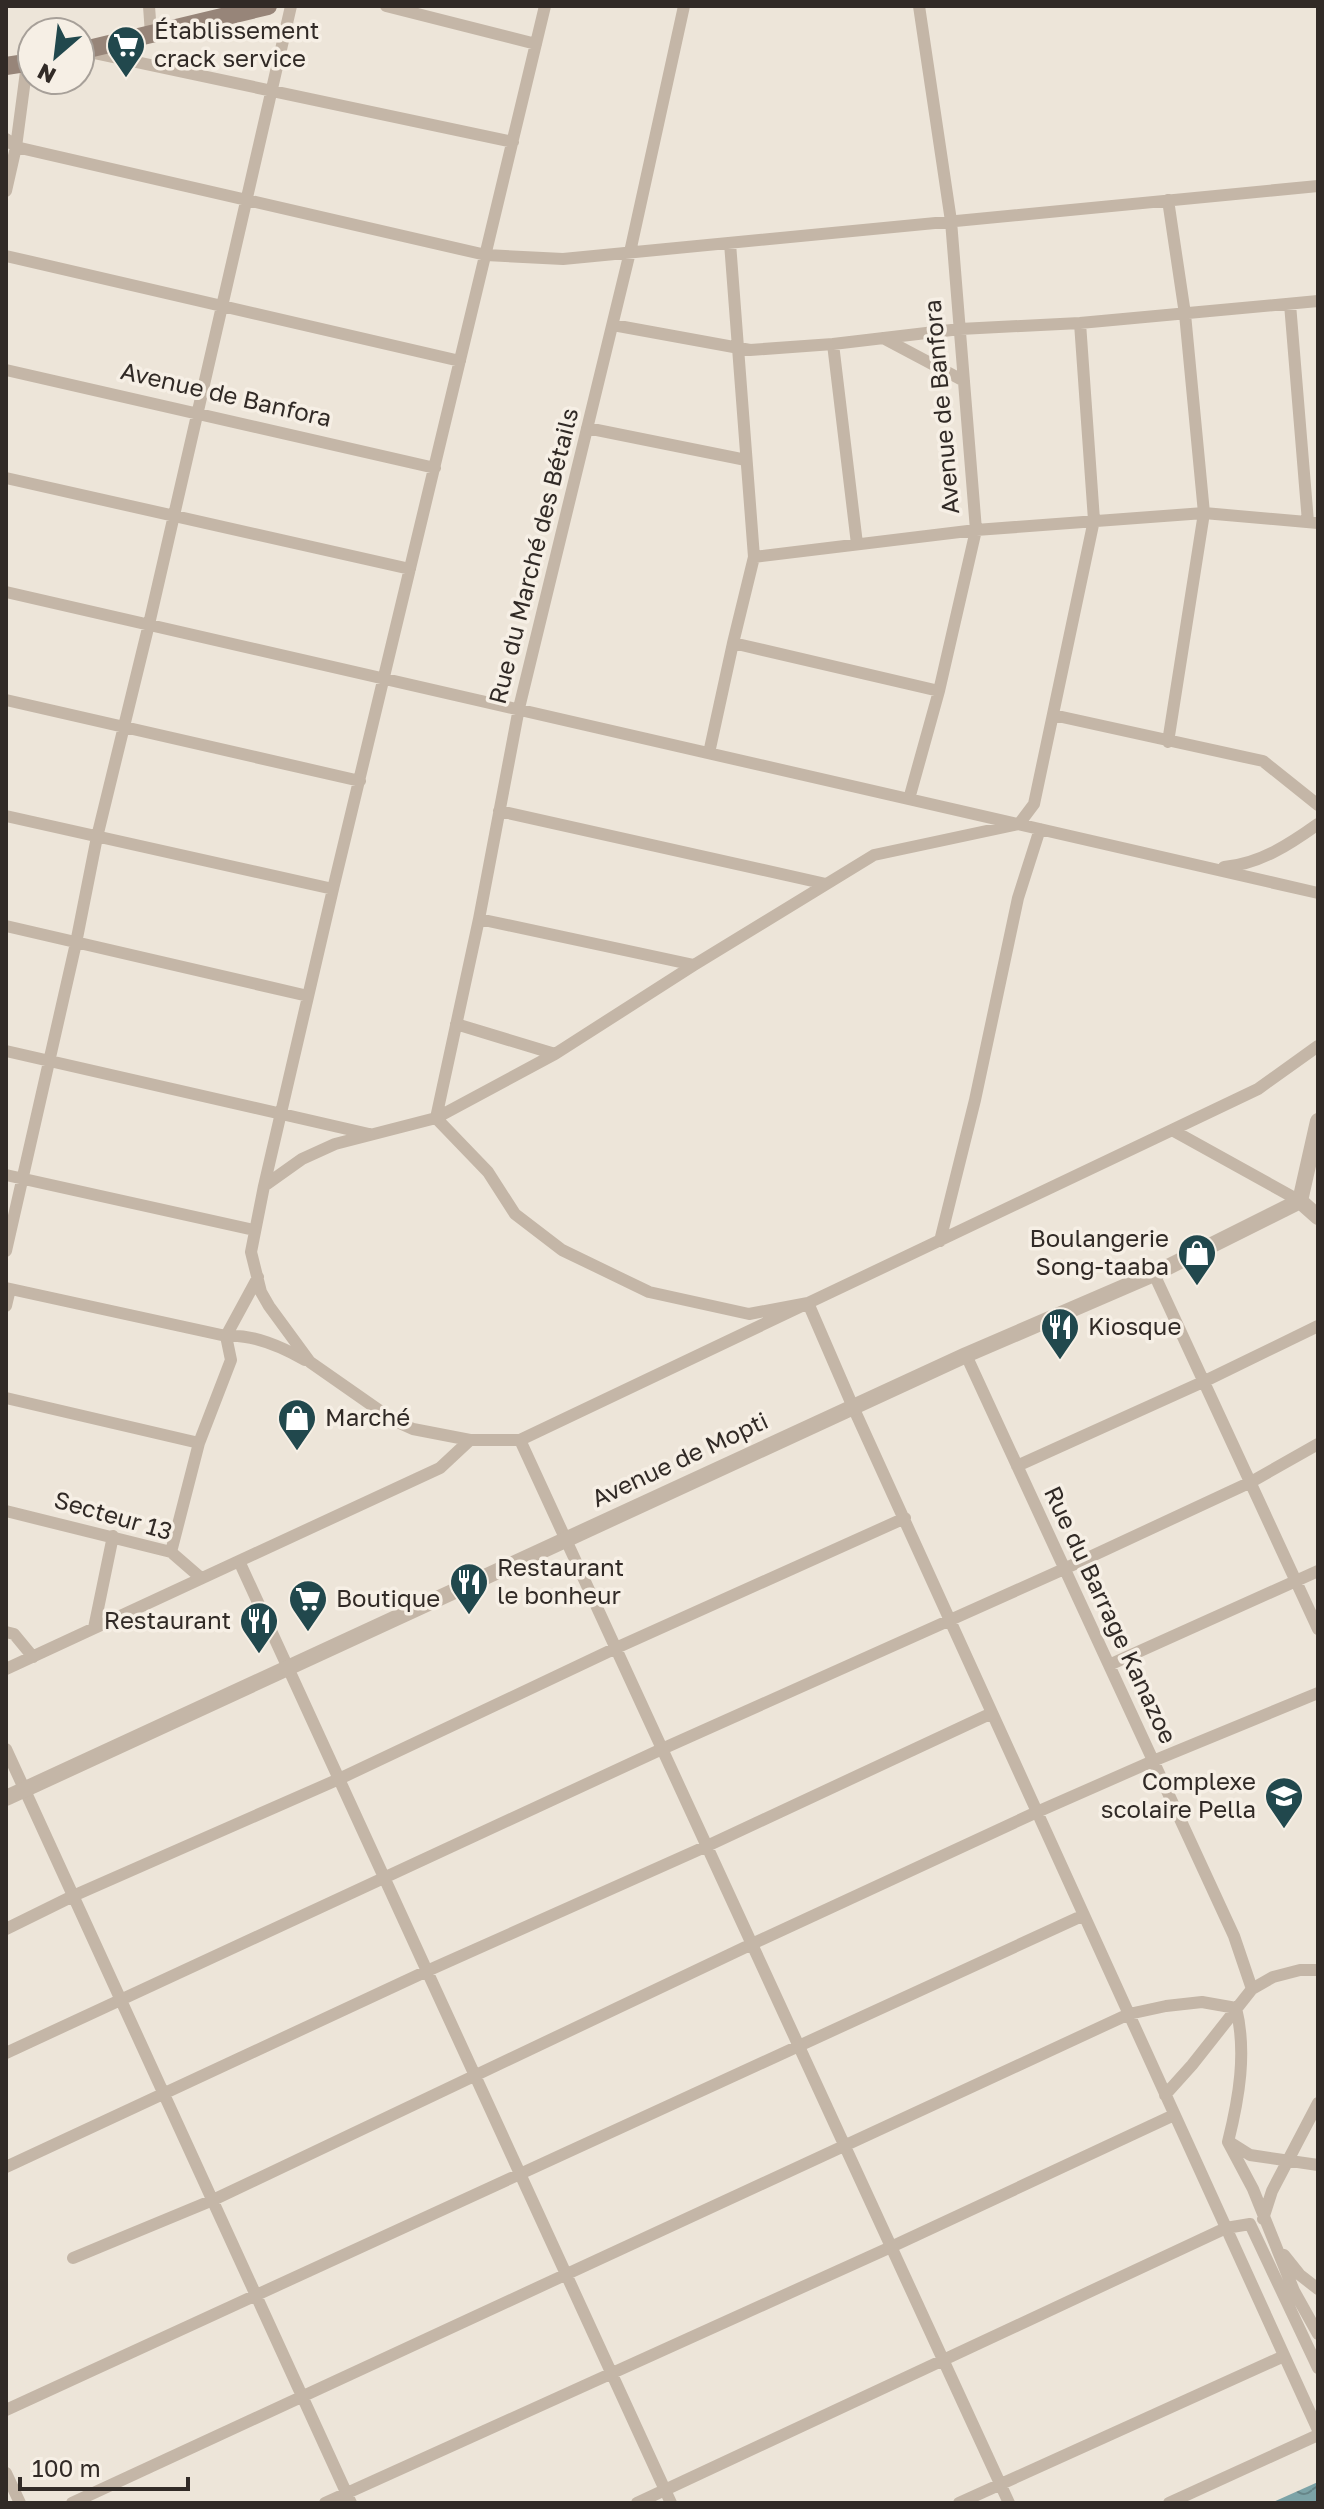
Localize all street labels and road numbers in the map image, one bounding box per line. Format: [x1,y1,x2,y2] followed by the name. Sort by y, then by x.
[917,299,964,516] street label: Avenue de Banfora
[118,355,335,432] street label: Avenue de Banfora
[482,405,583,707] street label: Rue du Marché des Bétails
[587,1405,772,1512] street label: Avenue de Mopti
[1039,1481,1184,1748] street label: Rue du Barrage Kanazoe
[51,1484,176,1545] street label: Secteur 13

